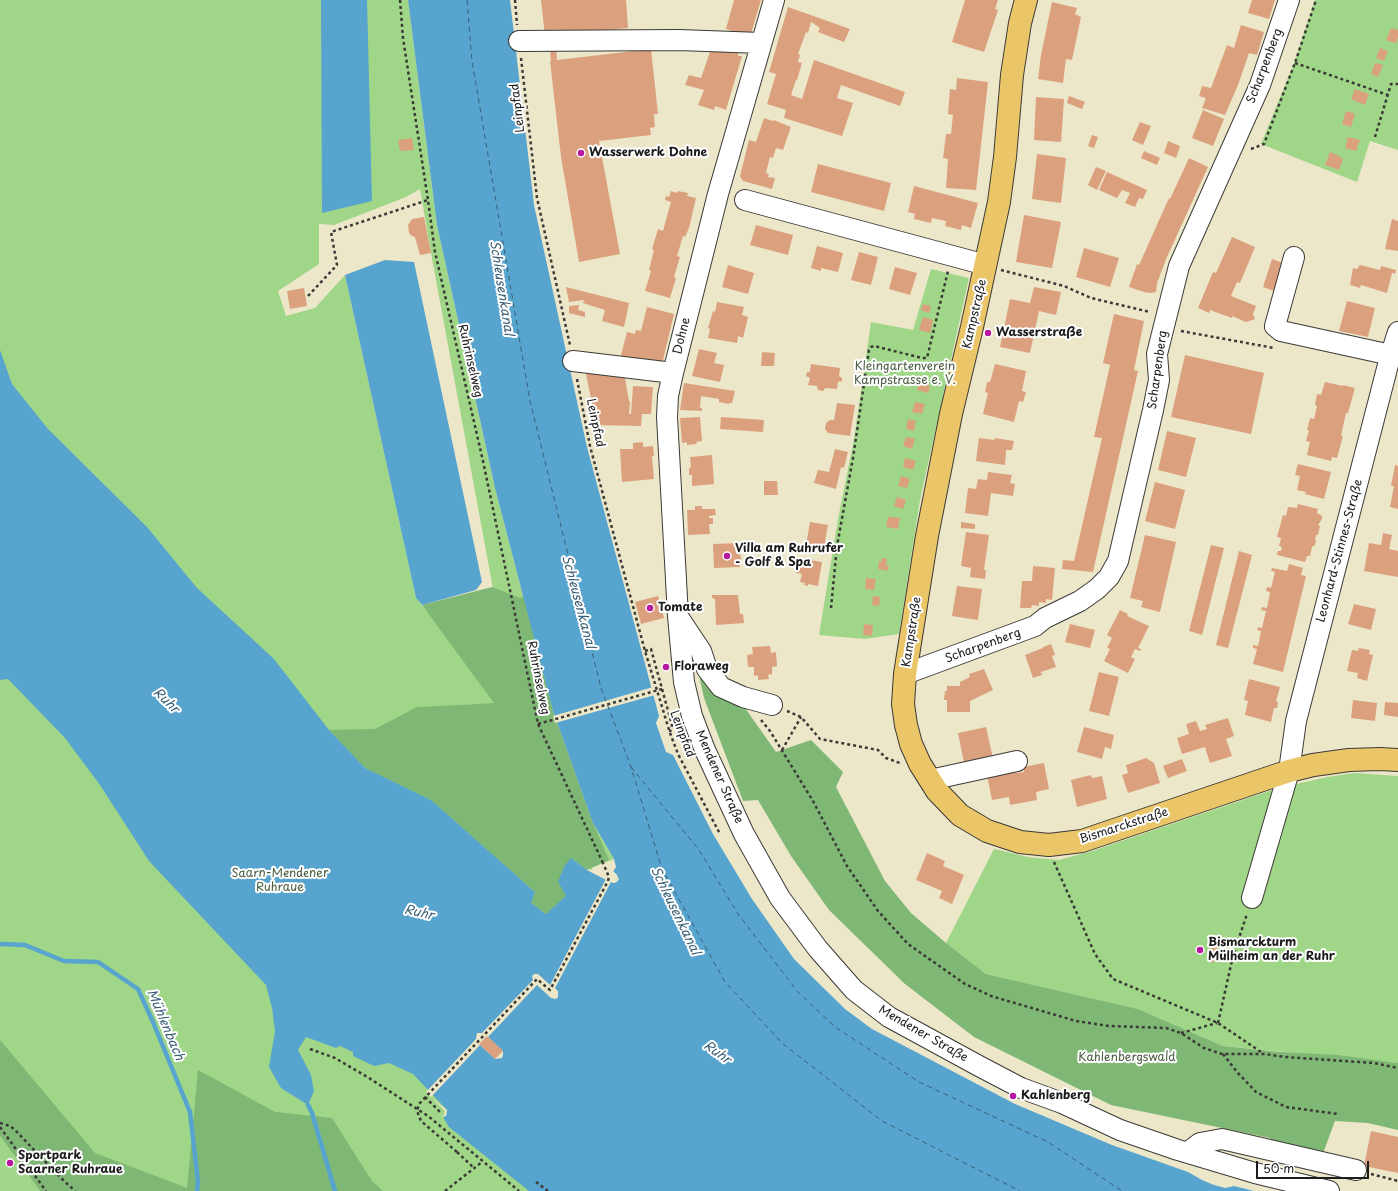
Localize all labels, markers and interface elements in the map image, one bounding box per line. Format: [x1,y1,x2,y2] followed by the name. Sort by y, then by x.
[1244,26,1286,106] street label: Scharpenberg
[508,83,528,133] street label: Leinpfad
[589,146,707,160] place label: Wasserwerk Dohne
[576,148,586,158] marker: Wasserwerk Dohne
[486,239,516,337] water label: Schleusenkanal
[960,278,990,350] street label: Kampstraße
[670,316,694,356] street label: Dohne
[455,323,485,399] street label: Ruhrinselweg
[996,326,1082,340] place label: Wasserstraße
[983,328,993,338] marker: Wasserstraße
[1145,330,1171,410] street label: Scharpenberg
[854,360,956,388] park label: Kleingartenverein Kampstrasse e. V.
[583,397,607,449] street label: Leinpfad
[1314,478,1366,624] street label: Leonhard-Stinnes-Straße
[735,542,843,570] place label: Villa am Ruhrufer - Golf & Spa
[722,551,732,561] marker: Villa am Ruhrufer - Golf & Spa
[558,553,598,651] water label: Schleusenkanal
[899,596,925,668] street label: Kampstraße
[658,601,703,615] place label: Tomate
[645,603,655,613] marker: Tomate
[943,626,1023,666] street label: Scharpenberg
[524,640,552,716] street label: Ruhrinselweg
[674,660,729,674] place label: Floraweg
[661,662,671,672] marker: Floraweg
[150,685,182,717] water label: Ruhr
[666,708,698,760] street label: Leinpfad
[692,728,746,826] street label: Mendener Straße
[1078,805,1170,847] street label: Bismarckstraße
[647,864,703,958] water label: Schleusenkanal
[231,867,329,895] park label: Saarn-Mendener Ruhraue
[403,902,435,924] water label: Ruhr
[1208,936,1335,964] place label: Bismarckturm Mülheim an der Ruhr
[1195,945,1205,955] marker: Bismarckturm Mülheim an der Ruhr
[143,987,187,1063] water label: Mühlenbach
[876,1003,970,1065] street label: Mendener Straße
[700,1038,734,1068] water label: Ruhr
[1078,1051,1176,1065] park label: Kahlenbergswald
[1021,1089,1090,1103] place label: Kahlenberg
[1008,1091,1018,1101] marker: Kahlenberg
[18,1149,123,1177] place label: Sportpark Saarner Ruhraue
[1258,1153,1371,1179] scale bar
[5,1158,15,1168] marker: Sportpark Saarner Ruhraue
[1263,1159,1294,1177] text: 50 m

